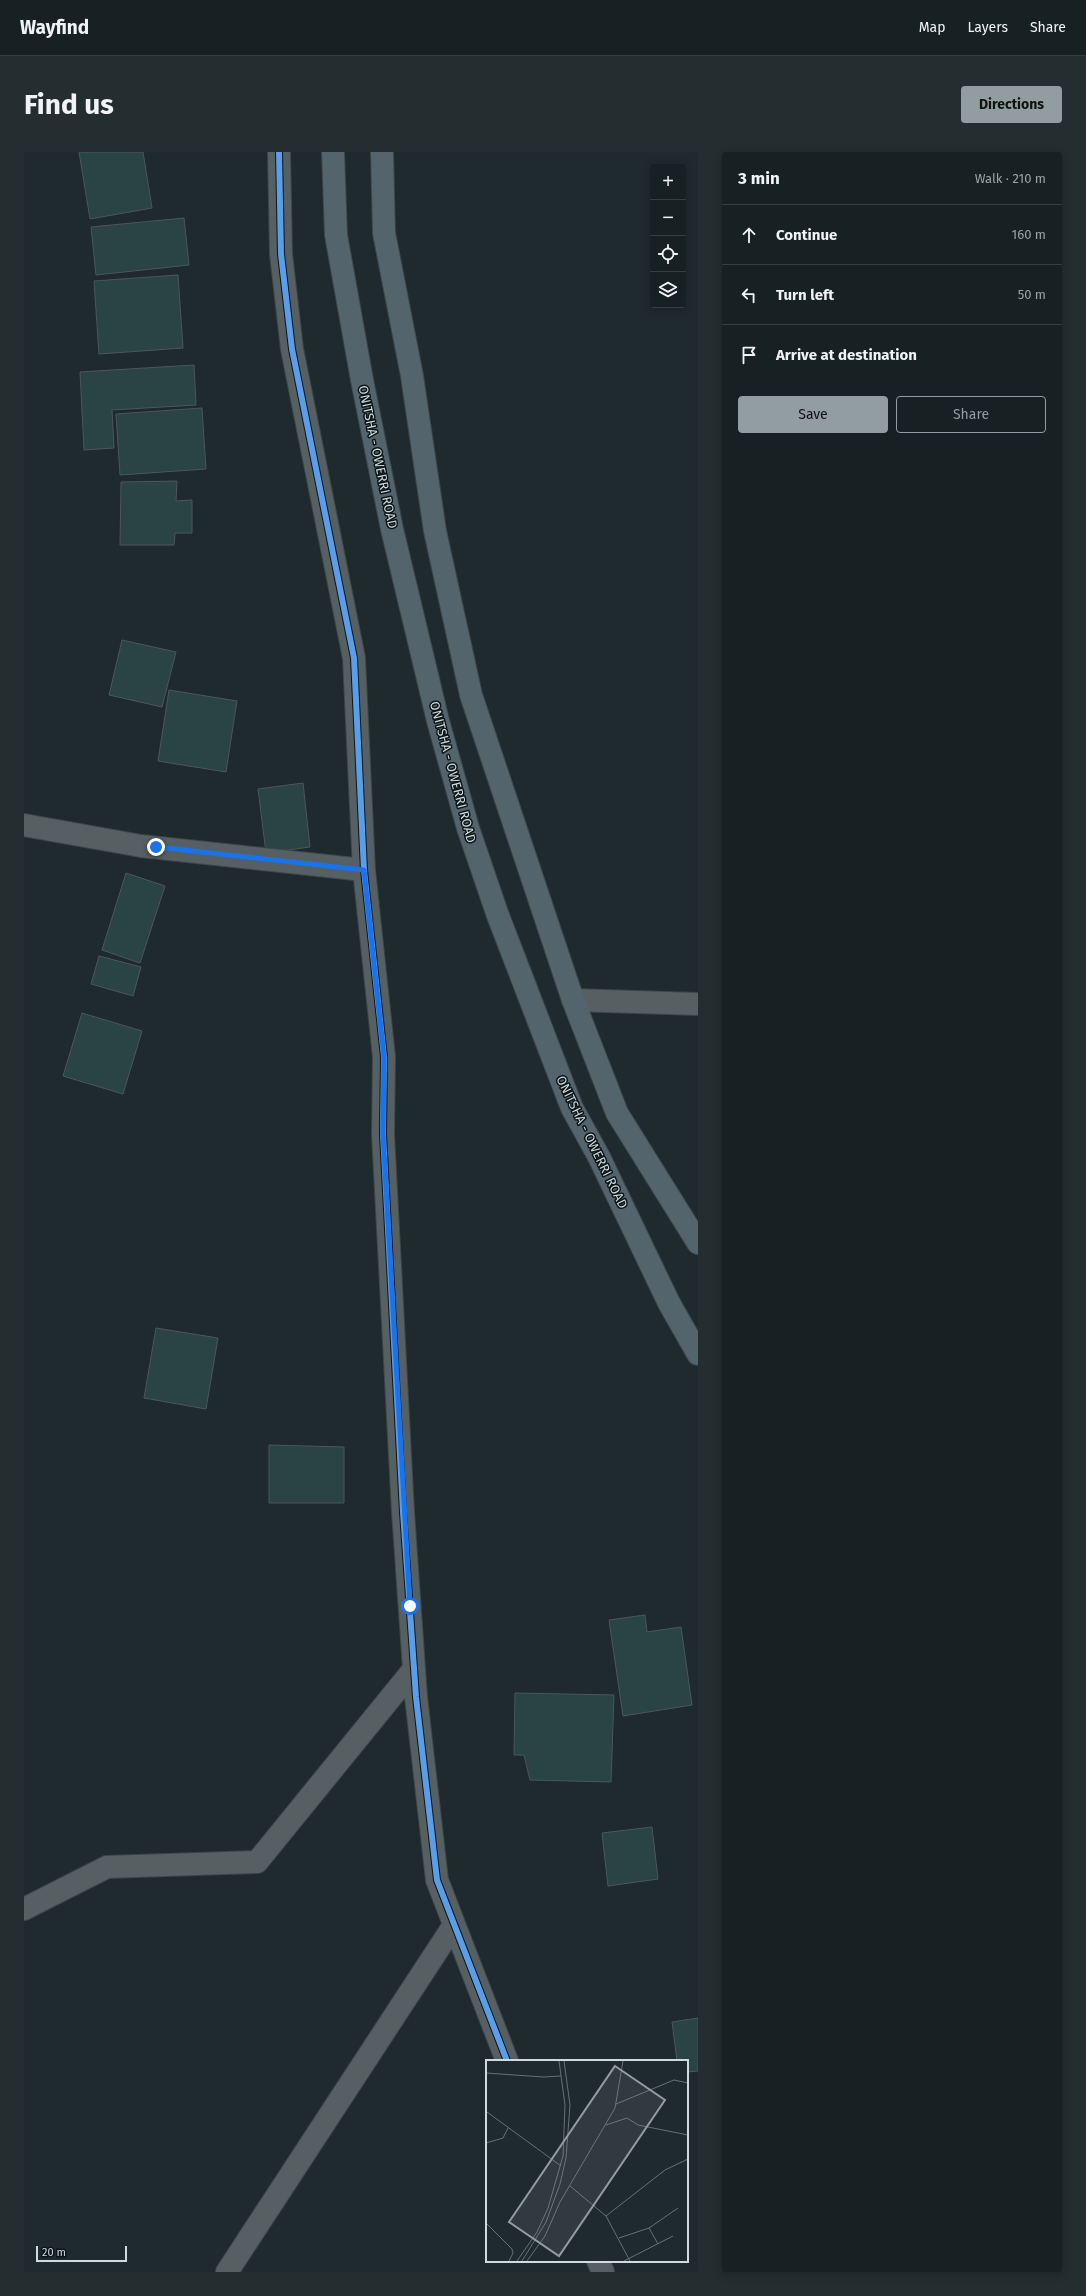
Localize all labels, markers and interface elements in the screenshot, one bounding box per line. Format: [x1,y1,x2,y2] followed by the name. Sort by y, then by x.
[20,16,89,39] text: Wayfind
[919,19,945,36] text: Map
[967,19,1008,36] text: Layers
[1030,19,1066,36] text: Share
[961,86,1062,123] button: Directions
[24,88,114,121] text: Find us
[650,164,686,308] map controls
[650,164,686,200] button: +
[738,168,780,189] text: 3 min
[975,171,1046,186] text: Walk · 210 m
[650,200,686,236] button: −
[738,224,760,246] icon: ahead
[776,226,837,244] text: Continue
[1012,227,1046,242] text: 160 m
[650,236,686,272] button: locate
[650,272,686,308] button: layers
[738,284,760,306] icon: left
[776,286,834,304] text: Turn left
[1018,287,1046,302] text: 50 m
[738,344,760,366] icon: arrive
[776,346,917,364] text: Arrive at destination
[356,384,400,530] street label: ONITSHA - OWERRI ROAD
[738,396,888,433] button: Save
[896,396,1046,433] button: Share
[427,700,479,844] street label: ONITSHA - OWERRI ROAD
[147,838,165,856] route end
[553,1073,631,1211] street label: ONITSHA - OWERRI ROAD
[401,1597,419,1615] route start
[486,2060,688,2262] inset map
[36,2244,127,2263] scale bar
[42,2246,66,2259] text: 20 m

